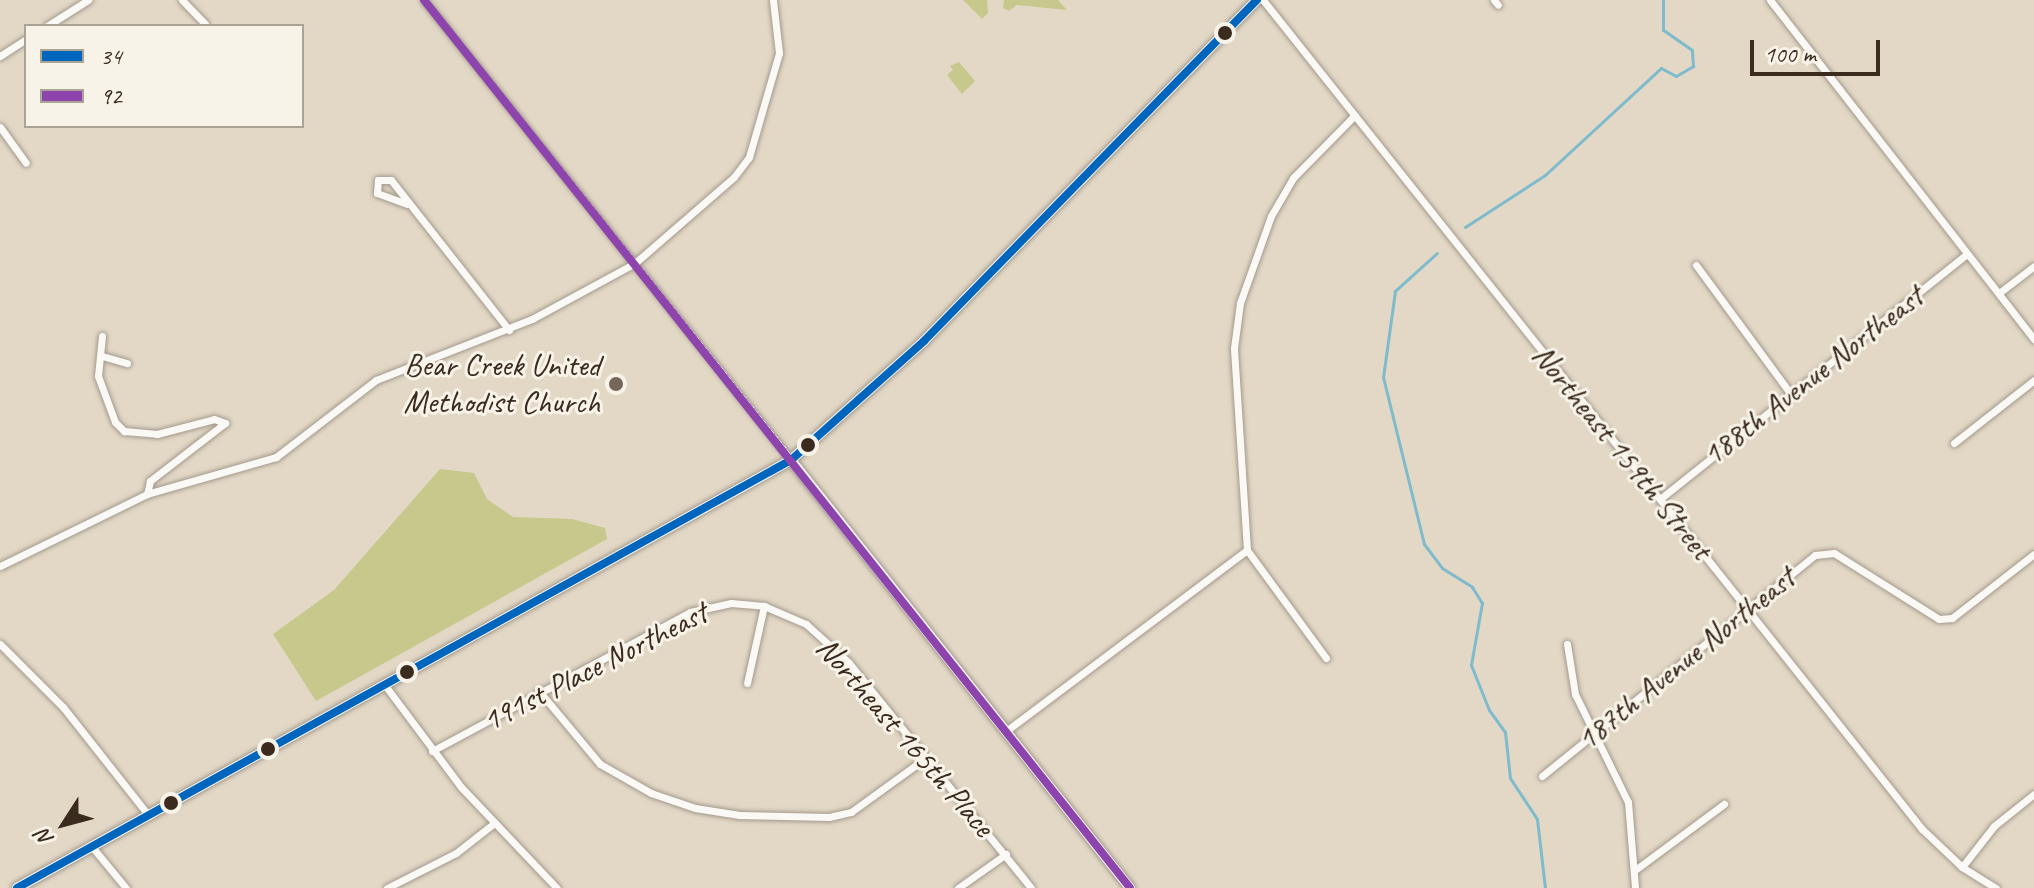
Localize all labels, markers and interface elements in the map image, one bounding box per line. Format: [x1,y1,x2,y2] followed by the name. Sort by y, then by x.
[24,24,304,128] legend
[1754,24,1884,74] scale bar
[1217,25,1233,41] unlabelled marker
[1764,39,1816,69] text: 100 m
[100,41,122,71] text: 34
[100,81,122,111] text: 92
[1695,278,1931,474] street label: 188th Avenue Northeast
[1523,337,1721,567] street label: Northeast 159th Street
[402,347,600,422] place label: Bear Creek United Methodist Church
[607,375,625,393] marker: Bear Creek United Methodist Church
[800,437,816,453] unlabelled marker
[1569,559,1803,759] street label: 187th Avenue Northeast
[476,593,714,741] street label: 191st Place Northeast
[808,629,1002,845] street label: Northeast 165th Place
[399,664,415,680] unlabelled marker
[260,741,276,757] unlabelled marker
[24,784,104,864] north arrow
[163,795,179,811] unlabelled marker
[29,824,60,852] text: N

